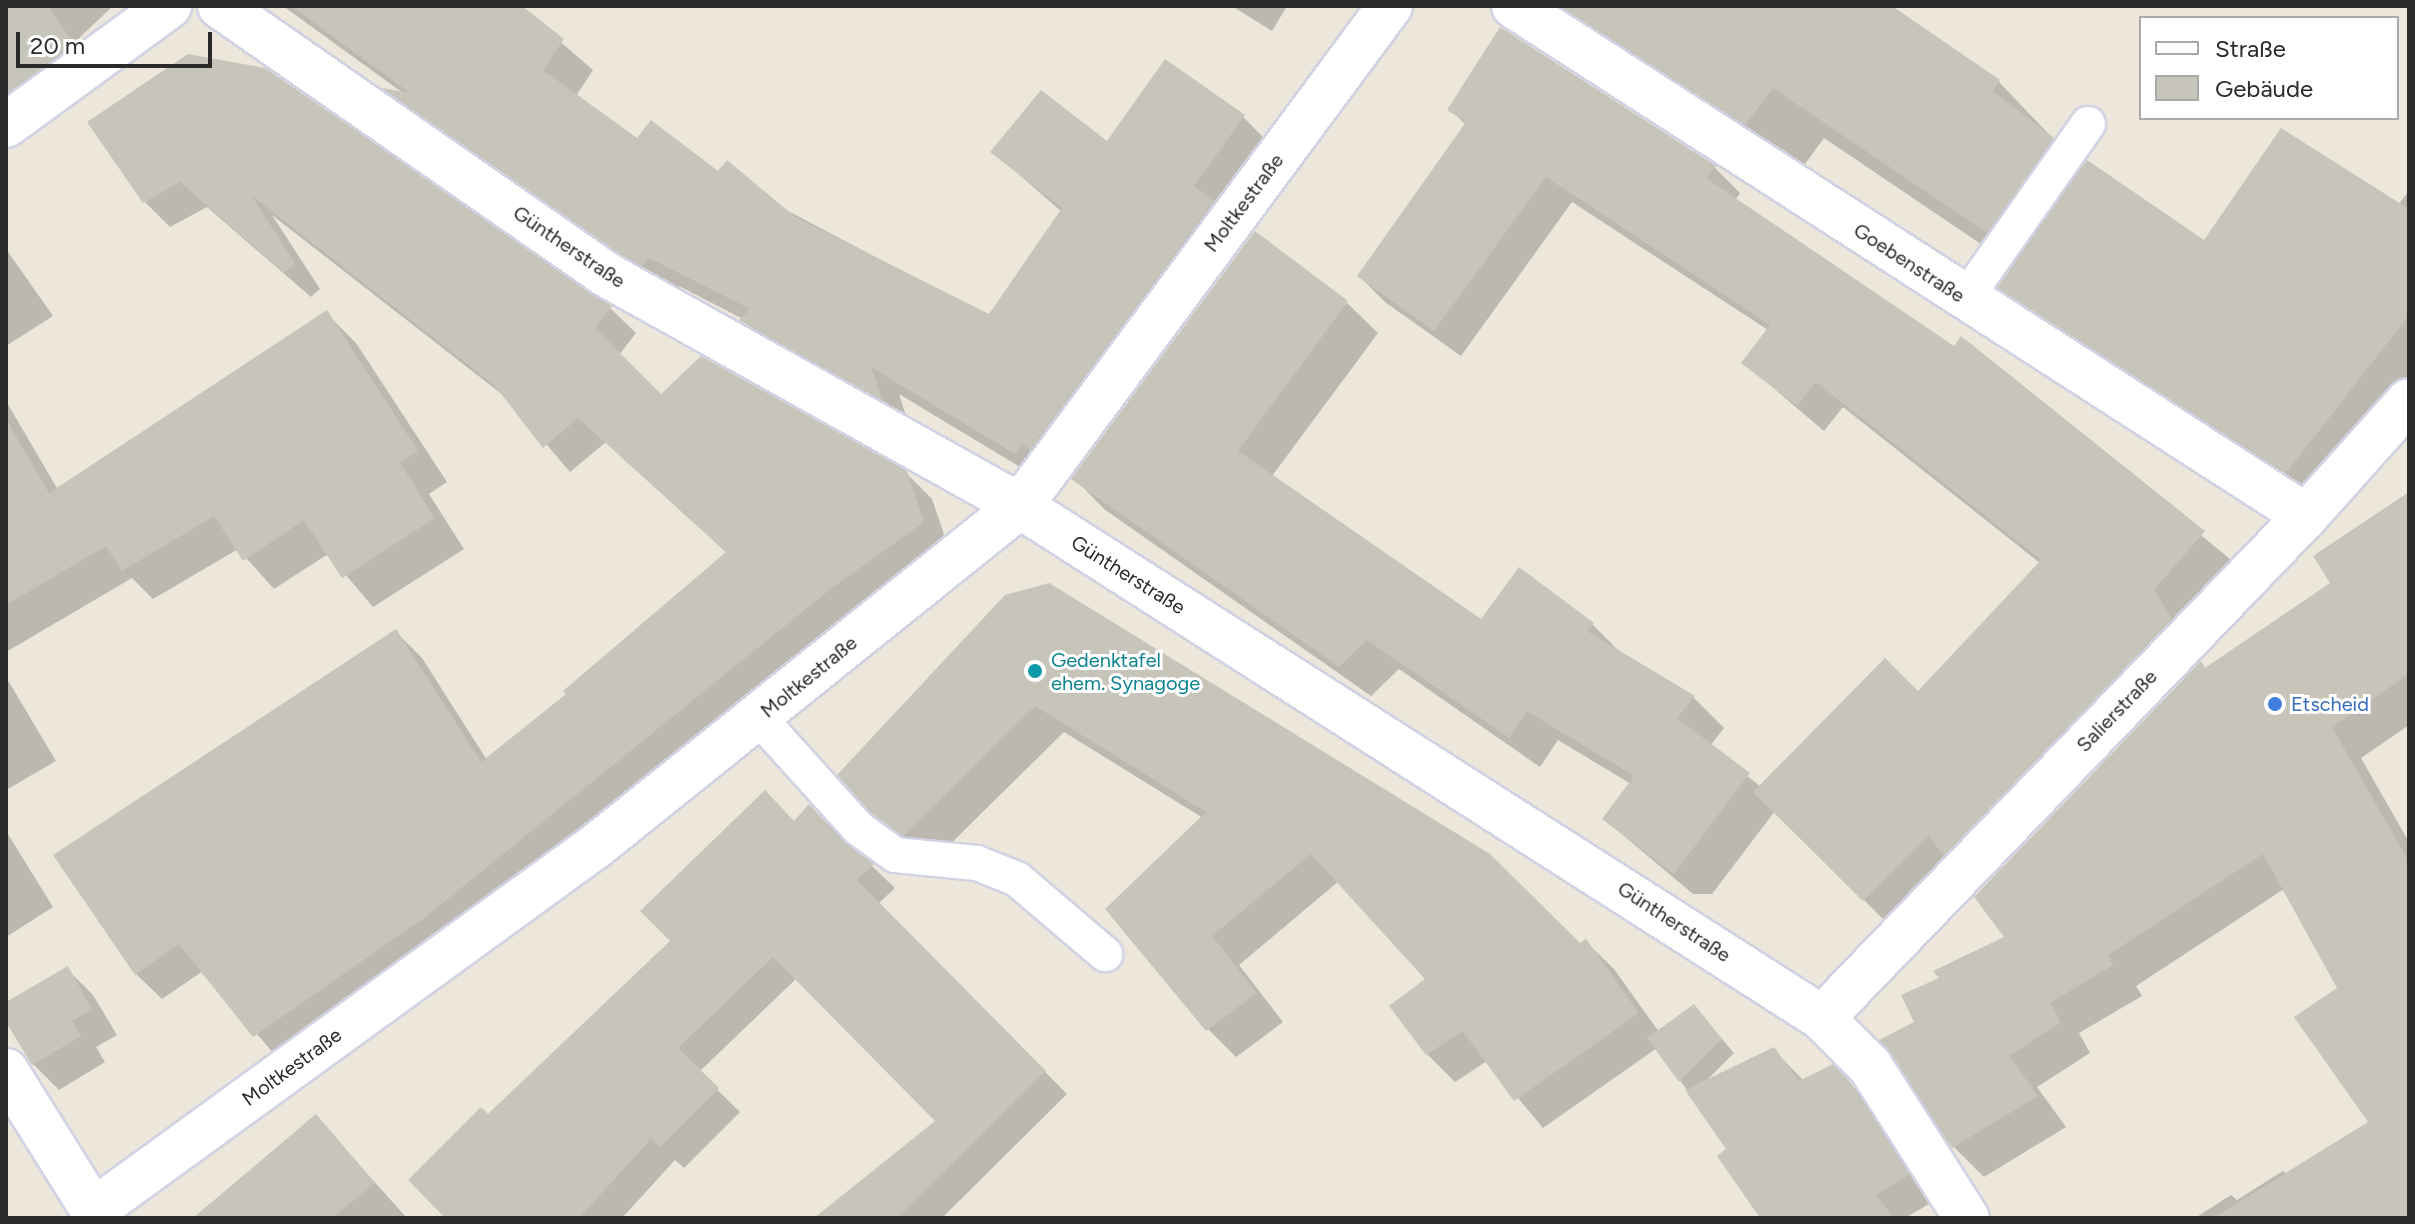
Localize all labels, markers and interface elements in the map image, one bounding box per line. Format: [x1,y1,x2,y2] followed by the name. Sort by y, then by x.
[20,16,216,66] scale bar
[2139,16,2399,120] legend
[30,31,85,60] text: 20 m
[2215,34,2286,63] text: Straße
[2215,74,2313,103] text: Gebäude
[1199,149,1289,257] street label: Moltkestraße
[508,201,630,293] street label: Güntherstraße
[1849,218,1969,308] street label: Goebenstraße
[1067,530,1189,620] street label: Güntherstraße
[756,631,862,723] street label: Moltkestraße
[1051,648,1200,695] place label: Gedenktafel ehem. Synagoge
[1026,662,1044,680] marker: Gedenktafel ehem. Synagoge
[2072,665,2162,757] street label: Salierstraße
[2291,692,2369,716] place label: Etscheid
[2266,695,2284,713] marker: Etscheid
[1613,877,1735,967] street label: Güntherstraße
[238,1023,346,1111] street label: Moltkestraße

